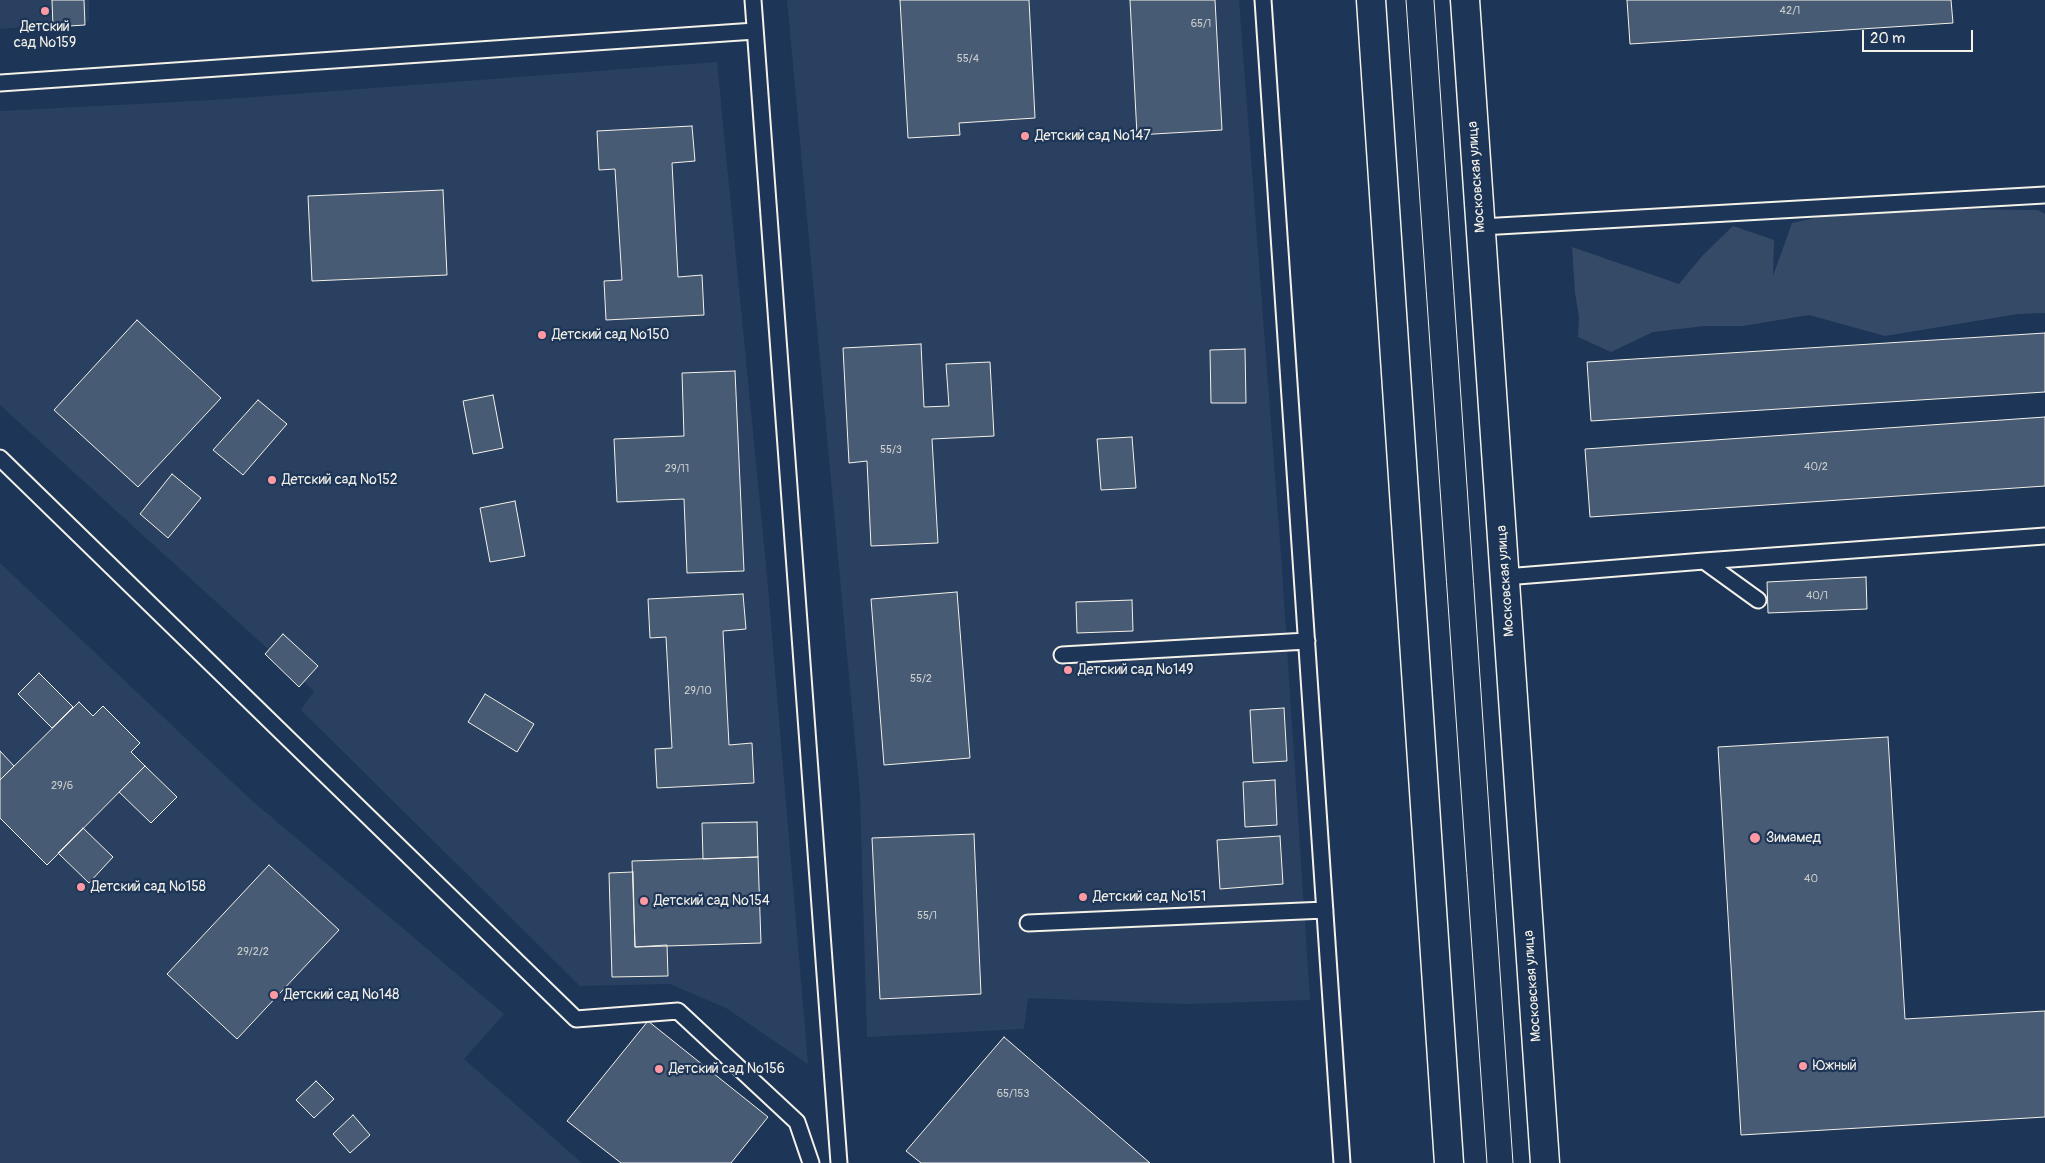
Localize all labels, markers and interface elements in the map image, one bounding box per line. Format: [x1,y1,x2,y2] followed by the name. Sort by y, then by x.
[1780,4,1800,18] house number: 42/1
[39,5,51,17] marker: Детский сад №159
[1191,17,1211,31] house number: 65/1
[14,19,76,52] place label: Детский сад №159
[1865,20,1976,52] scale bar
[1870,29,1905,48] text: 20 m
[957,52,979,66] house number: 55/4
[1465,121,1489,233] street label: Московская улица
[1035,128,1151,144] place label: Детский сад №147
[1019,130,1031,142] marker: Детский сад №147
[552,327,669,343] place label: Детский сад №150
[536,329,548,341] marker: Детский сад №150
[880,443,902,457] house number: 55/3
[1804,460,1828,474] house number: 40/2
[665,462,689,476] house number: 29/11
[282,472,398,488] place label: Детский сад №152
[266,474,278,486] marker: Детский сад №152
[1494,525,1518,637] street label: Московская улица
[1806,589,1828,603] house number: 40/1
[1078,662,1193,678] place label: Детский сад №149
[1062,664,1074,676] marker: Детский сад №149
[910,672,932,686] house number: 55/2
[684,684,712,698] house number: 29/10
[51,779,73,793] house number: 29/6
[1766,830,1821,846] place label: Зимамед
[1748,831,1762,845] marker: Зимамед
[1804,872,1818,886] house number: 40
[91,879,206,895] place label: Детский сад №158
[75,881,87,893] marker: Детский сад №158
[1093,889,1206,905] place label: Детский сад №151
[1077,891,1089,903] marker: Детский сад №151
[654,893,770,909] place label: Детский сад №154
[638,895,650,907] marker: Детский сад №154
[917,909,937,923] house number: 55/1
[1521,930,1545,1042] street label: Московская улица
[237,945,269,959] house number: 29/2/2
[284,987,399,1003] place label: Детский сад №148
[268,989,280,1001] marker: Детский сад №148
[1813,1058,1857,1074] place label: Южный
[1797,1060,1809,1072] marker: Южный
[669,1061,785,1077] place label: Детский сад №156
[653,1063,665,1075] marker: Детский сад №156
[997,1087,1029,1101] house number: 65/153

